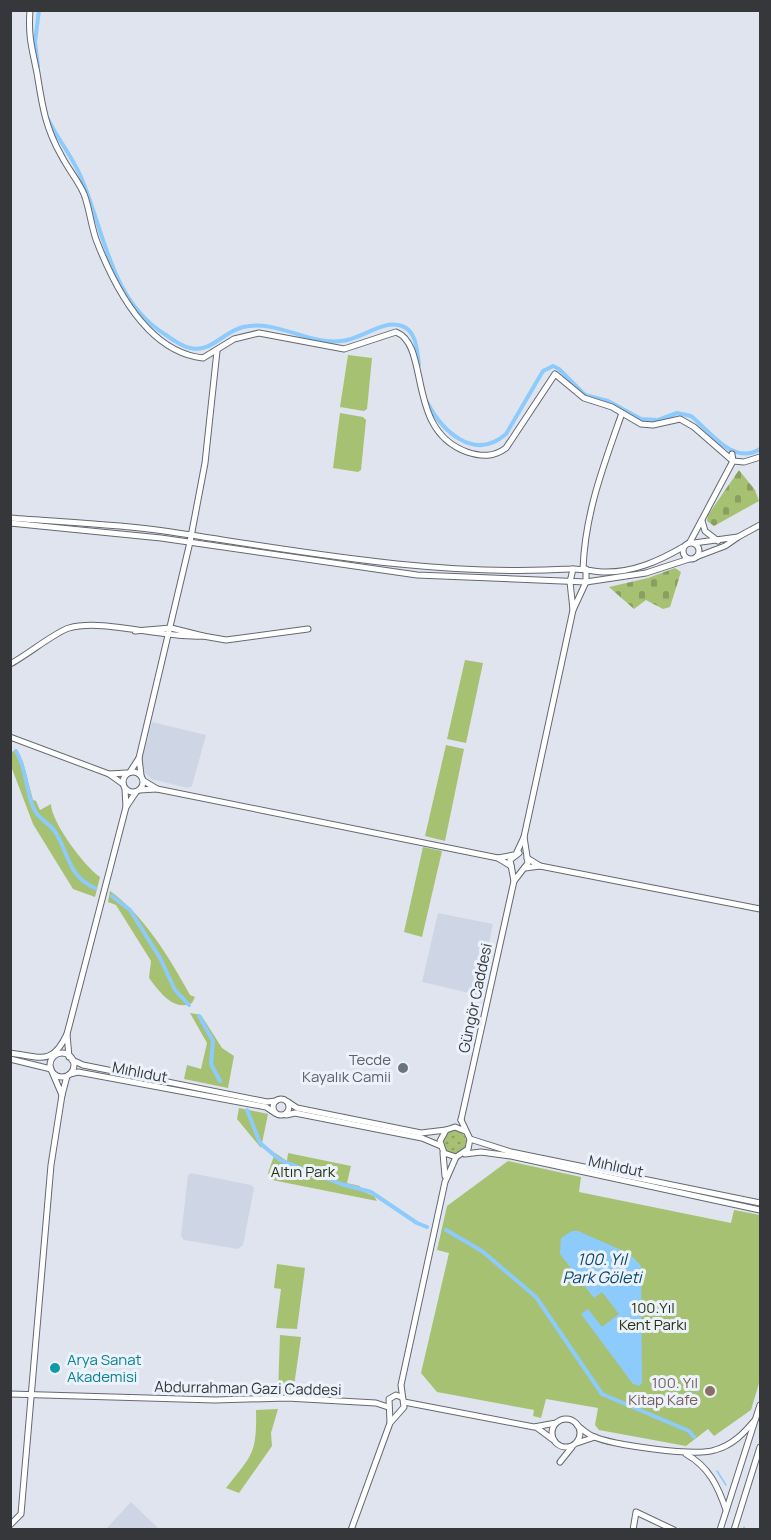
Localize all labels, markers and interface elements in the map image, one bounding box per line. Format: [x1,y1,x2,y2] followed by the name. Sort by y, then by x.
[453,941,497,1055] street label: Güngör Caddesi
[302,1049,391,1087] place label: Tecde Kayalık Camii
[111,1056,169,1088] street label: Mıhlıdut
[396,1061,410,1075] marker: Tecde Kayalık Camii
[587,1150,645,1182] street label: Mıhlıdut
[271,1161,336,1182] park label: Altın Park
[562,1248,644,1288] water label: 100. Yıl Park Göleti
[619,1297,687,1335] park label: 100.Yıl Kent Parkı
[67,1349,142,1387] place label: Arya Sanat Akademisi
[48,1361,62,1375] marker: Arya Sanat Akademisi
[628,1372,698,1410] place label: 100. Yıl Kitap Kafe
[154,1376,342,1400] street label: Abdurrahman Gazi Caddesi
[703,1384,717,1398] marker: 100. Yıl Kitap Kafe

